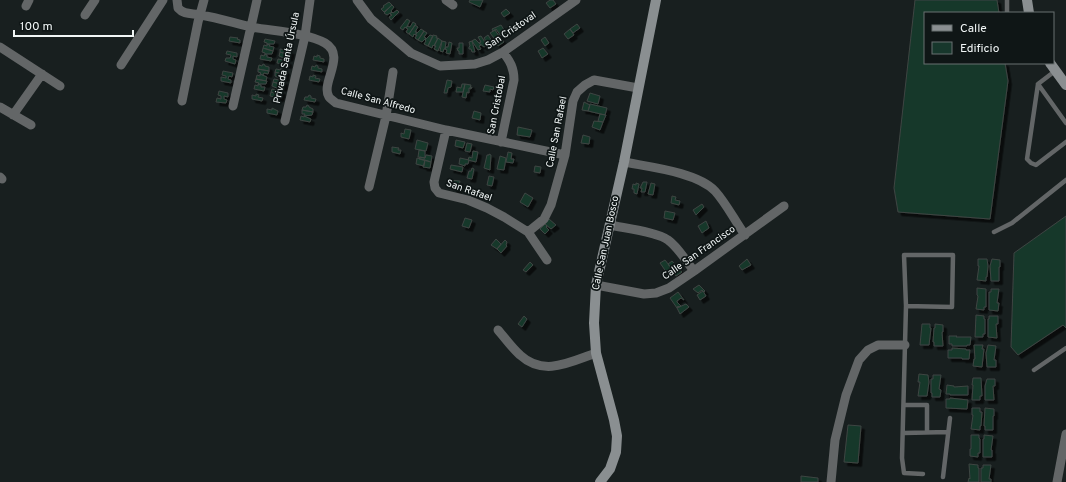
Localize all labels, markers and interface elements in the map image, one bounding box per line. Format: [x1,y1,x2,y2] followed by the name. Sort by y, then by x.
[483,9,539,53] street label: San Cristoval
[271,11,303,105] street label: Privada Santa Úrsula
[14,12,133,38] scale bar
[924,12,1054,64] legend
[20,19,53,35] text: 100 m
[960,21,987,37] text: Calle
[960,41,1000,57] text: Edificio
[485,74,509,136] street label: San Cristobal
[339,85,417,117] street label: Calle San Alfredo
[544,95,570,169] street label: Calle San Rafael
[444,177,494,205] street label: San Rafael
[590,194,622,291] street label: Calle San Juan Bosco
[660,223,739,283] street label: Calle San Francisco

